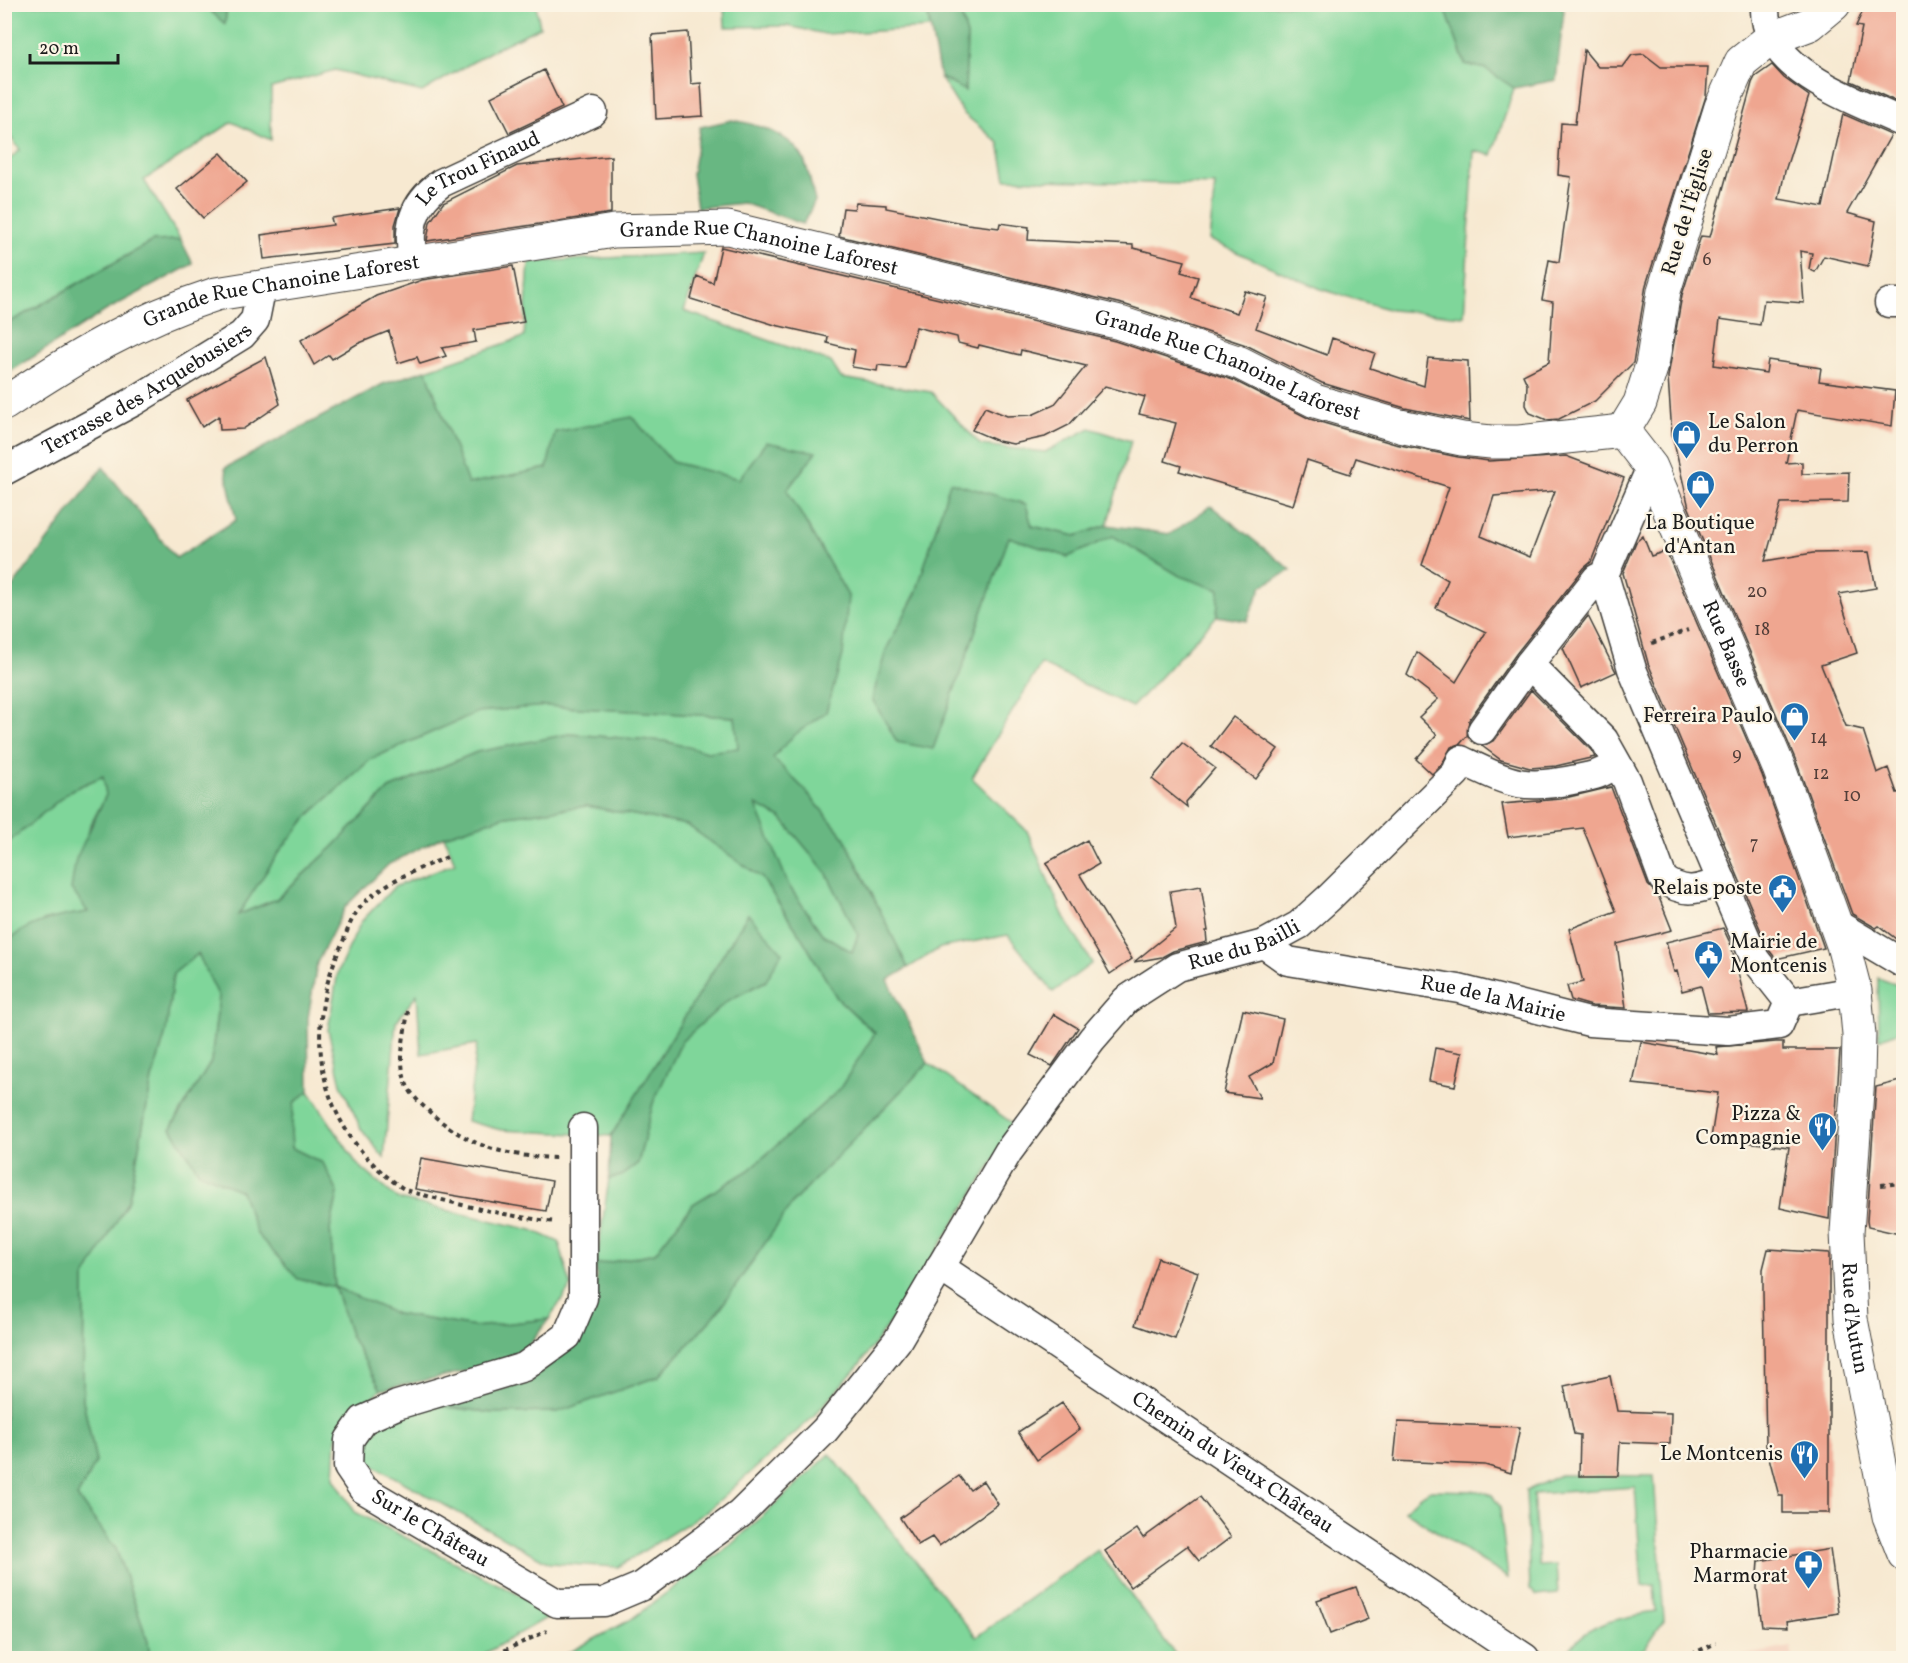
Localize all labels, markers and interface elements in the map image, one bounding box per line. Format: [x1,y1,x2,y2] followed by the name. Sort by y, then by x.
[30,27,118,65] scale bar
[39,37,79,62] text: 20 m
[409,124,545,212] street label: Le Trou Finaud
[1655,145,1721,279] street label: Rue de l'Église
[620,213,901,283] street label: Grande Rue Chanoine Laforest
[138,248,422,335] street label: Grande Rue Chanoine Laforest
[1702,248,1712,273] house number: 6
[1092,303,1364,428] street label: Grande Rue Chanoine Laforest
[37,318,260,462] street label: Terrasse des Arquebusiers
[1708,408,1799,461] place label: Le Salon du Perron
[1671,418,1703,460] shop icon: Le Salon du Perron
[1684,468,1716,510] shop icon: La Boutique d'Antan
[1645,509,1755,562] place label: La Boutique d'Antan
[1747,580,1767,605] house number: 20
[1695,596,1757,692] street label: Rue Basse
[1754,618,1770,643] house number: 18
[1778,700,1810,742] shop icon: Ferreira Paulo
[1643,702,1773,731] place label: Ferreira Paulo
[1810,726,1828,751] house number: 14
[1732,743,1742,768] house number: 9
[1813,762,1829,787] house number: 12
[1843,784,1861,809] house number: 10
[1750,832,1758,857] house number: 7
[1767,872,1799,914] public building icon: Relais poste
[1653,874,1762,903] place label: Relais poste
[1185,913,1305,978] street label: Rue du Bailli
[1730,928,1827,981] place label: Mairie de Montcenis
[1693,938,1725,980] public building icon: Mairie de Montcenis
[1418,968,1569,1030] street label: Rue de la Mairie
[1695,1100,1801,1153] place label: Pizza & Compagnie
[1806,1110,1838,1152] restaurant icon: Pizza & Compagnie
[1834,1262,1876,1376] street label: Rue d'Autun
[1126,1384,1340,1541] street label: Chemin du Vieux Château
[1788,1438,1820,1480] restaurant icon: Le Montcenis
[1660,1440,1783,1469] place label: Le Montcenis
[366,1482,495,1575] street label: Sur le Château
[1689,1538,1788,1591] place label: Pharmacie Marmorat
[1793,1548,1825,1590] pharmacy icon: Pharmacie Marmorat

